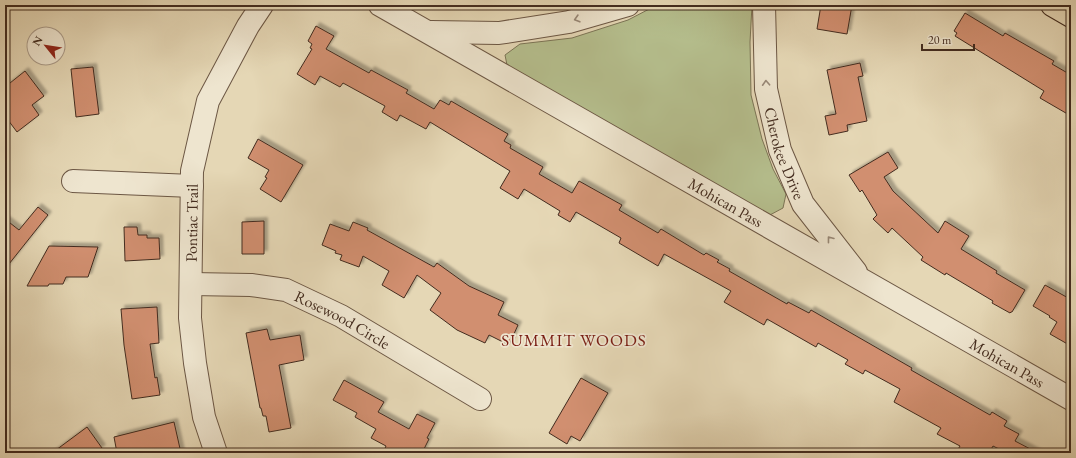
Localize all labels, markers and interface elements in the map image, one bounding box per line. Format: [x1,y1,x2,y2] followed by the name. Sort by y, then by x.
[574,14,581,23] one-way arrow
[26,26,66,66] north arrow
[922,26,974,52] scale bar
[928,32,952,48] text: 20 m
[29,34,46,48] text: N
[761,80,770,86] one-way arrow
[760,105,810,203] street label: Cherokee Drive
[684,173,767,232] street label: Mohican Pass
[181,184,203,262] street label: Pontiac Trail
[828,237,835,244] one-way arrow
[291,286,394,354] street label: Rosewood Circle
[501,329,647,351] district label: SUMMIT WOODS
[966,333,1048,393] street label: Mohican Pass

